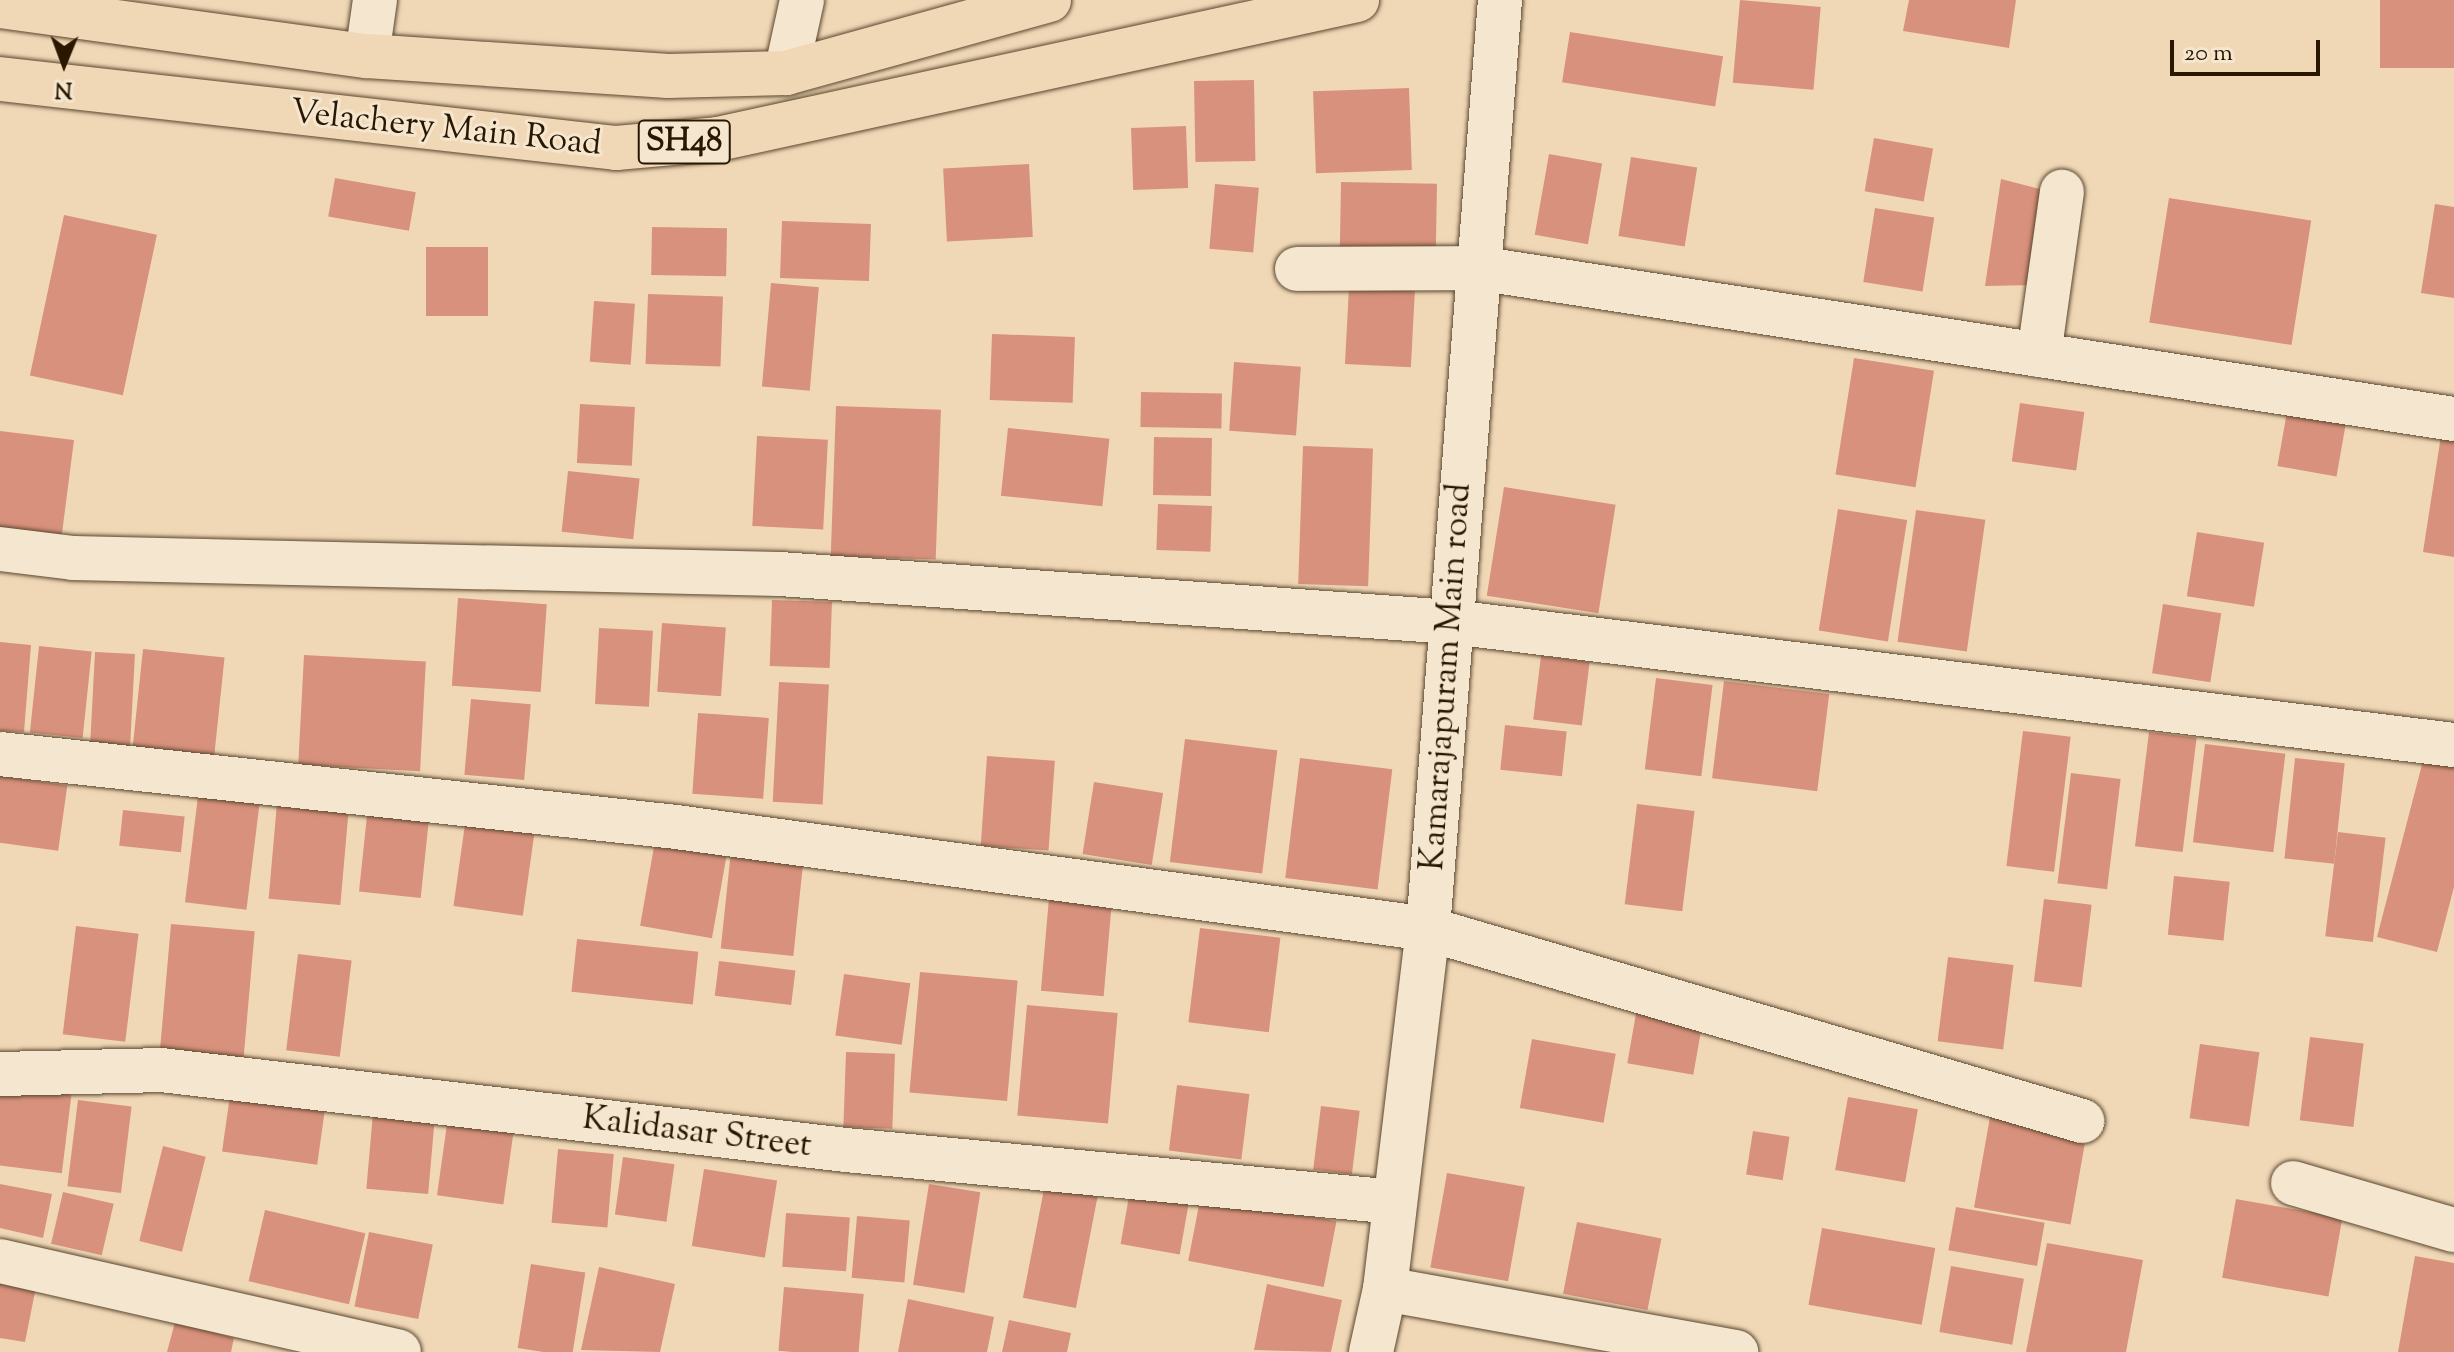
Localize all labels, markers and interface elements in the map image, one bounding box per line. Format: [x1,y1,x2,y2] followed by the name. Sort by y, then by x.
[24,24,104,104] north arrow
[2174,24,2324,74] scale bar
[2184,37,2233,71] text: 20 m
[55,72,73,104] text: N
[289,92,603,166] street label: Velachery Main Road
[636,114,732,170] road number: SH48
[1413,482,1481,872] street label: Kamarajapuram Main road
[580,1099,814,1167] street label: Kalidasar Street

